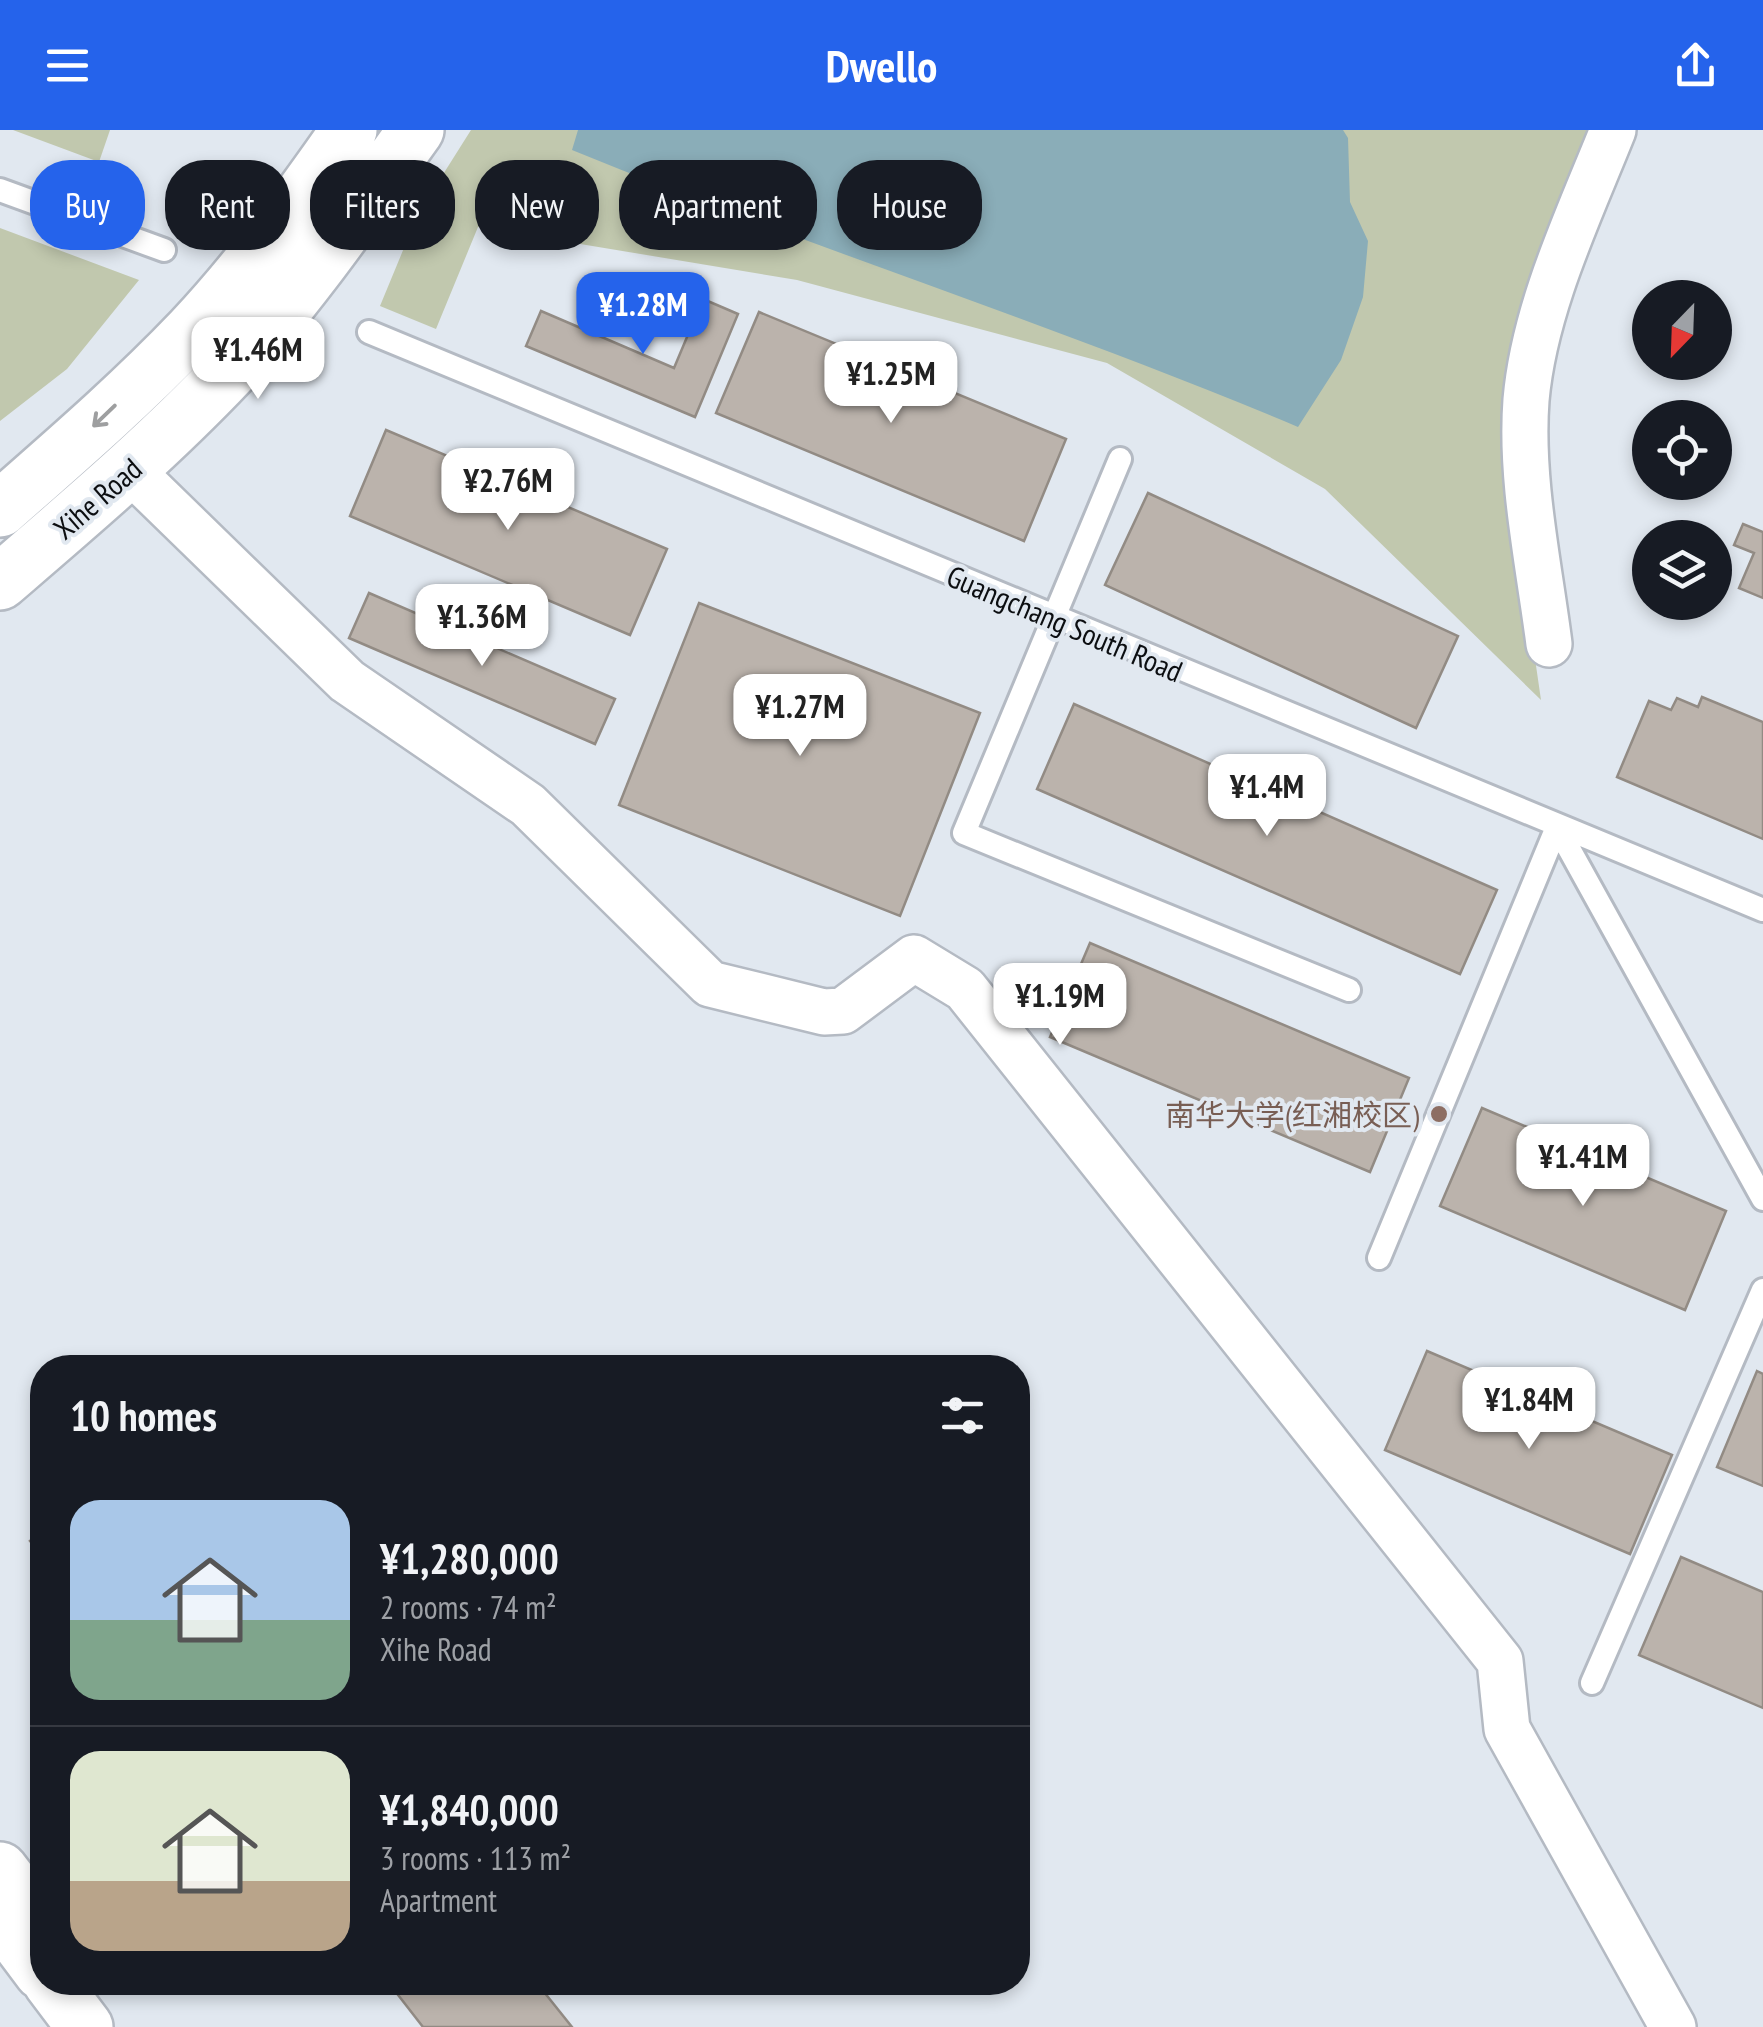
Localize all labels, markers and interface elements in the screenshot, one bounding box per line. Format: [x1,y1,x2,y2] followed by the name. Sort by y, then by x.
[826,36,937,94] text: Dwello
[40,38,95,93] icon: menu
[1668,38,1723,93] icon: share
[30,160,145,250] chip: Buy
[165,160,290,250] chip: Rent
[310,160,455,250] chip: Filters
[475,160,599,250] chip: New
[619,160,817,250] chip: Apartment
[837,160,982,250] chip: House
[562,272,724,357] pin: ¥1.28M
[1632,280,1732,380] north arrow
[1632,280,1732,620] map controls
[598,283,688,325] text: ¥1.28M
[177,317,339,402] pin: ¥1.46M
[213,328,303,370] text: ¥1.46M
[810,341,972,426] pin: ¥1.25M
[846,352,936,394] text: ¥1.25M
[1632,400,1732,500] button: locate
[93,404,117,428] one-way arrow
[427,448,589,533] pin: ¥2.76M
[45,449,149,547] street label: Xihe Road
[463,459,553,501] text: ¥2.76M
[1632,520,1732,620] button: layers
[941,556,1189,690] street label: Guangchang South Road
[401,584,563,669] pin: ¥1.36M
[437,595,527,637] text: ¥1.36M
[719,674,881,759] pin: ¥1.27M
[755,685,845,727] text: ¥1.27M
[1197,754,1337,839] pin: ¥1.4M
[1230,765,1304,807] text: ¥1.4M
[979,963,1141,1048] pin: ¥1.19M
[1015,974,1105,1016] text: ¥1.19M
[1165,1095,1419,1134] place label: 南华大学(红湘校区)
[1428,1103,1450,1125] marker: 南华大学(红湘校区)
[1502,1124,1664,1209] pin: ¥1.41M
[1538,1135,1628,1177] text: ¥1.41M
[1448,1367,1610,1452] pin: ¥1.84M
[1484,1378,1574,1420] text: ¥1.84M
[70,1388,217,1443] text: 10 homes
[935,1388,990,1443] icon: filters
[380,1531,559,1586] text: ¥1,280,000
[150,1540,270,1660] icon: home
[380,1586,557,1628] text: 2 rooms · 74 m²
[380,1628,492,1670] text: Xihe Road
[380,1782,559,1837] text: ¥1,840,000
[150,1791,270,1911] icon: home
[380,1837,571,1879] text: 3 rooms · 113 m²
[380,1879,497,1921] text: Apartment

